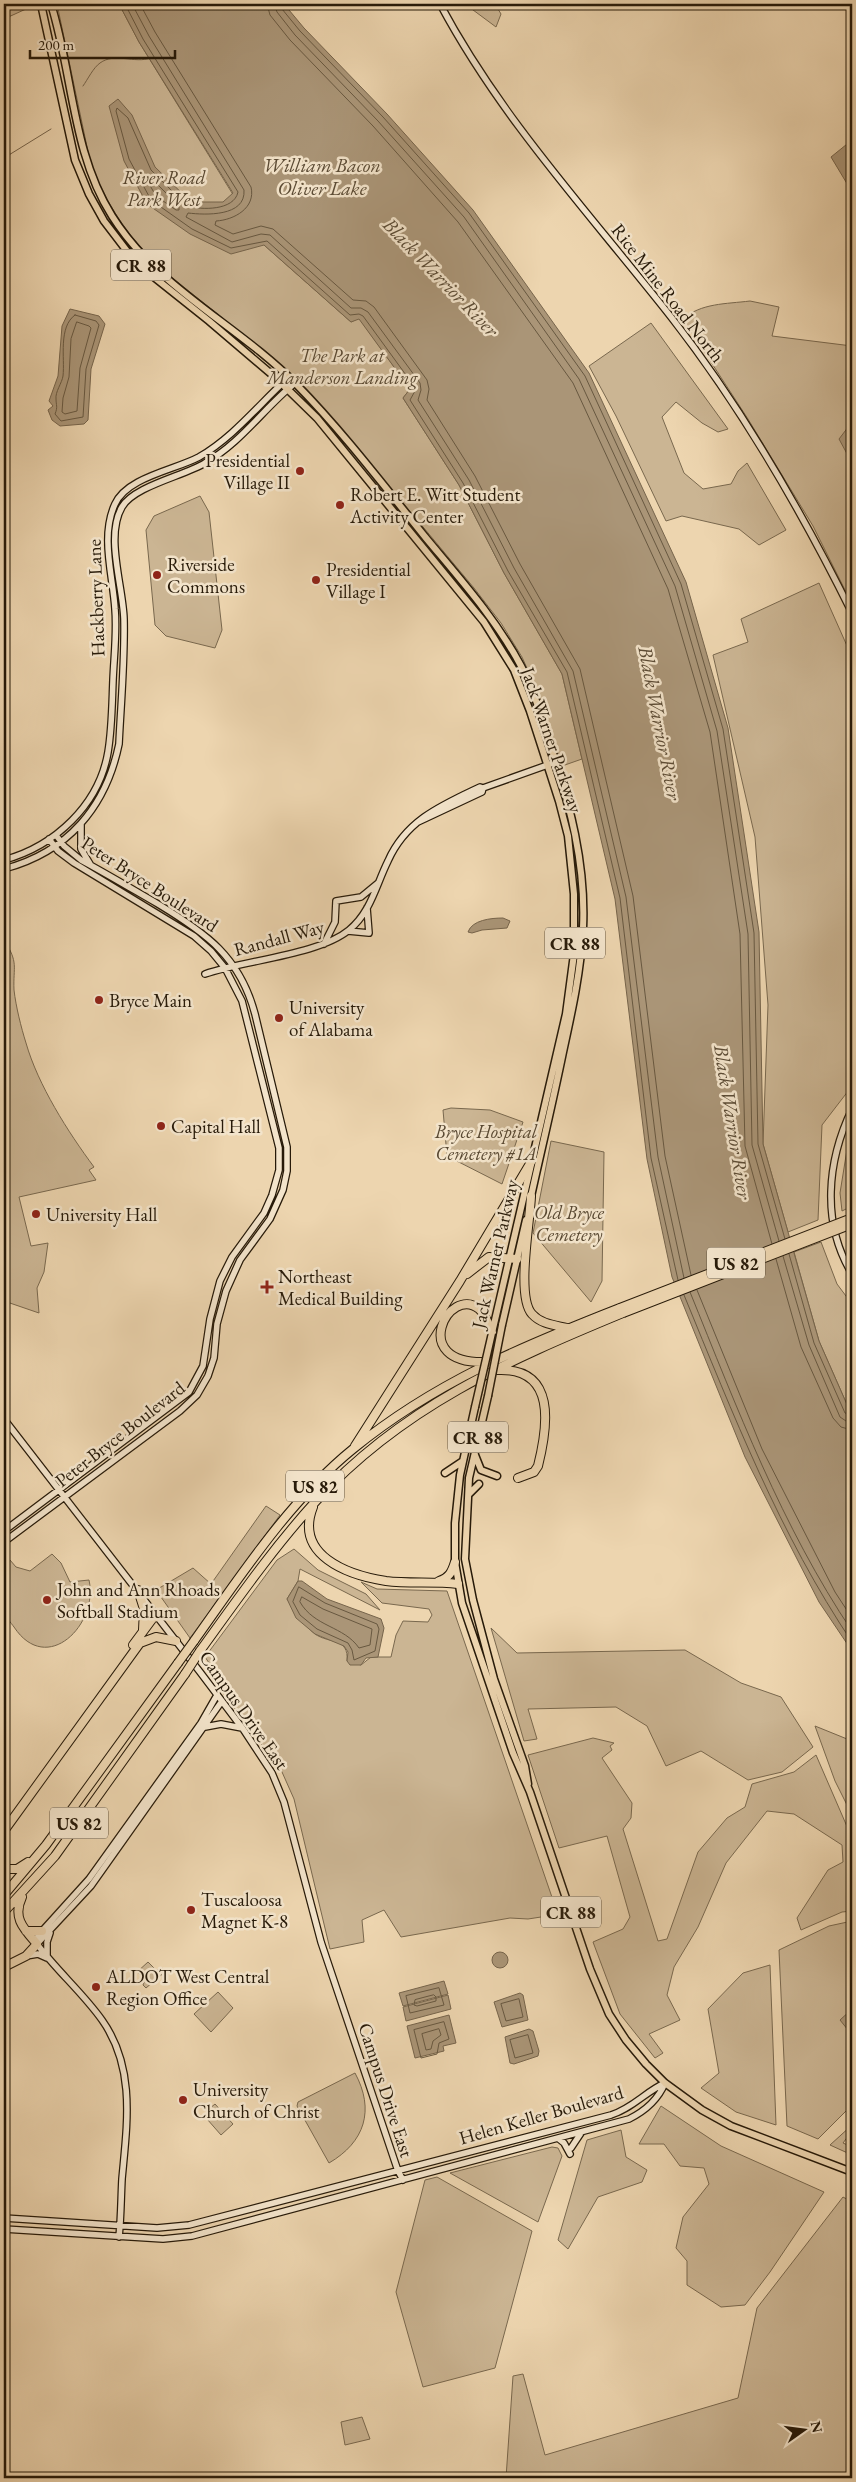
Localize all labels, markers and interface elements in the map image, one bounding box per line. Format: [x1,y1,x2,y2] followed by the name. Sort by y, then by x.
[30,28,175,60] scale bar
[38,35,75,54] text: 200 m
[263,152,381,201] water label: William Bacon Oliver Lake
[122,165,206,212] park label: River Road Park West
[377,211,505,343] water label: Black Warrior River
[606,218,730,368] street label: Rice Mine Road North
[111,250,171,280] road number: CR 88
[266,343,418,390] park label: The Park at Manderson Landing
[205,448,291,495] place label: Presidential Village II
[294,465,306,477] marker: Presidential Village II
[349,482,520,529] place label: Robert E. Witt Student Activity Center
[334,499,346,511] marker: Robert E. Witt Student Activity Center
[81,539,111,657] street label: Hackberry Lane
[167,552,245,599] place label: Riverside Commons
[326,557,411,604] place label: Presidential Village I
[151,569,163,581] marker: Riverside Commons
[310,574,322,586] marker: Presidential Village I
[632,643,688,803] water label: Black Warrior River
[515,662,589,817] street label: Jack Warner Parkway
[77,830,224,938] street label: Peter Bryce Boulevard
[231,914,328,962] street label: Randall Way
[545,928,605,958] road number: CR 88
[109,988,192,1013] place label: Bryce Main
[93,994,105,1006] marker: Bryce Main
[289,995,373,1042] place label: University of Alabama
[273,1012,285,1024] marker: University of Alabama
[708,1042,758,1202] water label: Black Warrior River
[171,1114,261,1139] place label: Capital Hall
[434,1119,538,1166] park label: Bryce Hospital Cemetery #1A
[155,1120,167,1132] marker: Capital Hall
[465,1176,524,1333] street label: Jack Warner Parkway
[534,1200,605,1247] park label: Old Bryce Cemetery
[46,1202,158,1227] place label: University Hall
[30,1208,42,1220] marker: University Hall
[707,1248,765,1278] road number: US 82
[278,1264,403,1311] place label: Northeast Medical Building
[260,1280,274,1294] marker: Northeast Medical Building
[50,1375,190,1493] street label: Peter Bryce Boulevard
[448,1421,508,1452] road number: CR 88
[286,1470,344,1502] road number: US 82
[55,1577,220,1624] place label: John and Ann Rhoads Softball Stadium
[41,1594,53,1606] marker: John and Ann Rhoads Softball Stadium
[194,1645,294,1775] street label: Campus Drive East
[50,1808,108,1839] road number: US 82
[201,1887,288,1934] place label: Tuscaloosa Magnet K-8
[541,1896,601,1928] road number: CR 88
[185,1904,197,1916] marker: Tuscaloosa Magnet K-8
[105,1964,270,2011] place label: ALDOT West Central Region Office
[90,1981,102,1993] marker: ALDOT West Central Region Office
[352,2020,420,2160] street label: Campus Drive East
[193,2077,320,2124] place label: University Church of Christ
[456,2079,626,2150] street label: Helen Keller Boulevard
[177,2094,189,2106] marker: University Church of Christ
[778,2404,828,2454] north arrow
[807,2419,827,2435] text: N

